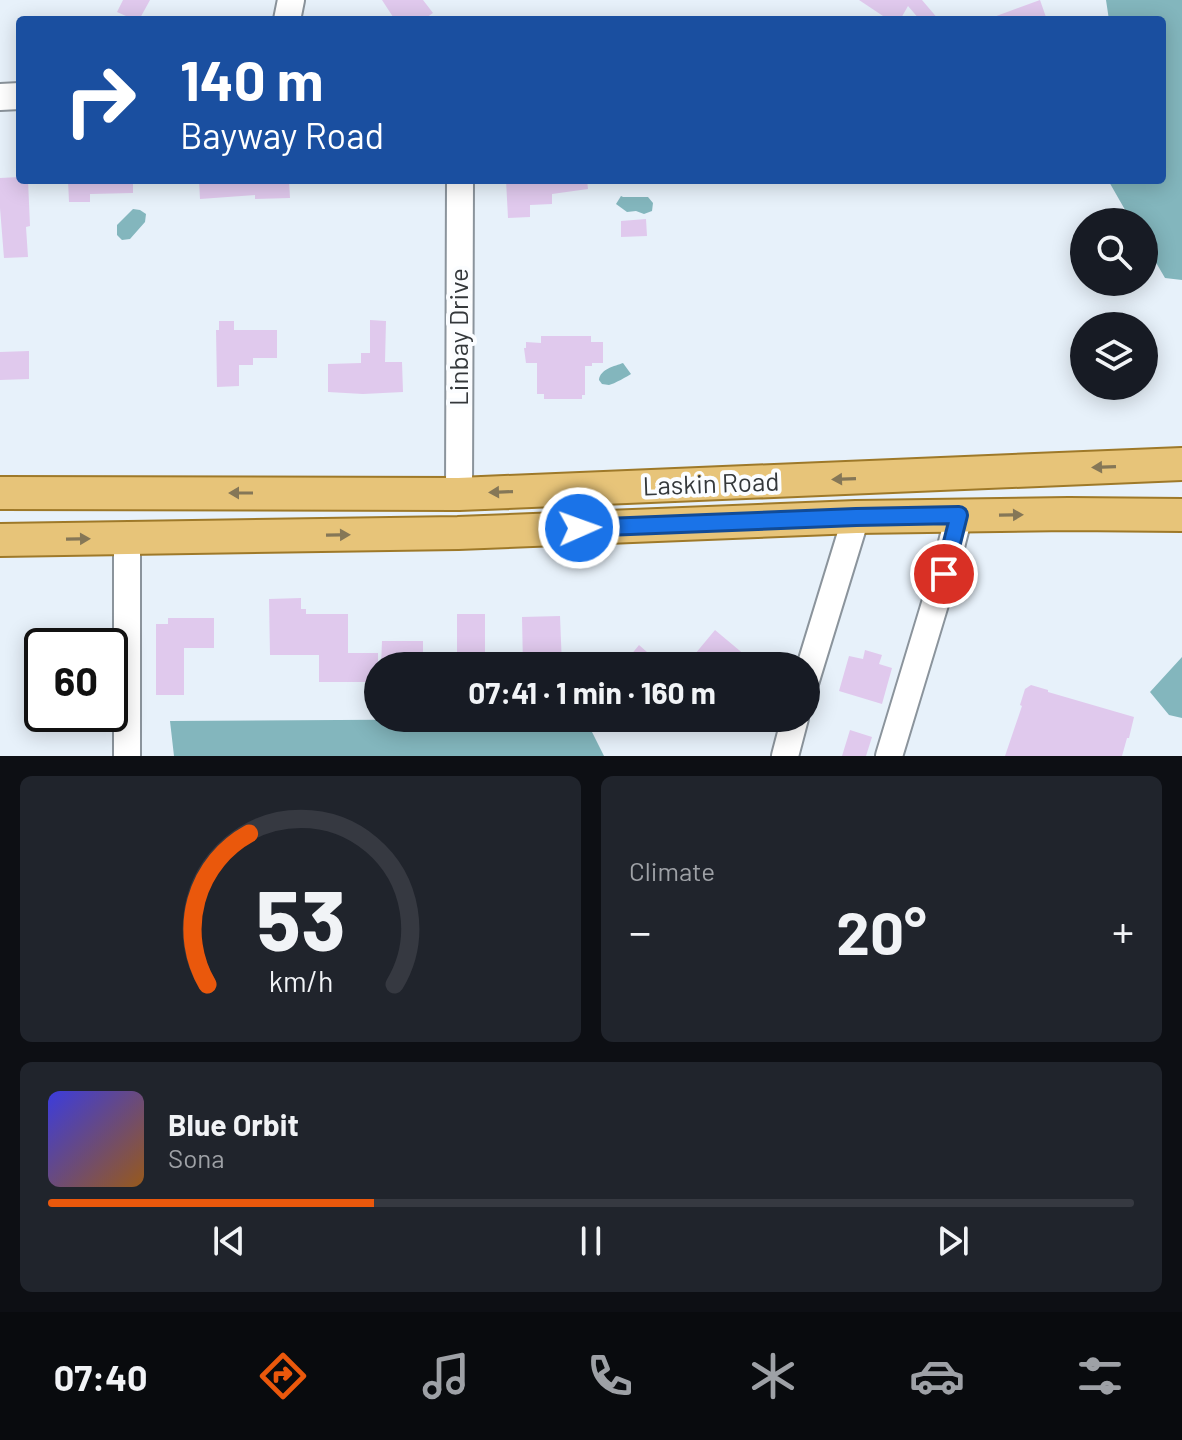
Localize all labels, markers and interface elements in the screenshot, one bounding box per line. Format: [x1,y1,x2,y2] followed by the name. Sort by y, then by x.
[180,45,324,112] text: 140 m
[48,48,152,152] icon: right
[180,113,384,156] text: Bayway Road
[1070,208,1158,400] map controls
[1070,208,1158,296] button: search
[442,268,473,406] street label: Linbay Drive
[1070,312,1158,400] button: layers
[1091,461,1116,474] one-way arrow
[642,465,780,500] street label: Laskin Road
[831,472,856,485] one-way arrow
[488,486,513,499] one-way arrow
[537,486,621,570] position arrow
[228,487,253,500] one-way arrow
[999,509,1024,521] one-way arrow
[326,528,351,541] one-way arrow
[66,532,91,545] one-way arrow
[910,540,978,608] pin
[922,552,966,596] icon: arrive
[24,628,128,732] speed limit sign: 60
[468,674,716,710] text: 07:41 · 1 min · 160 m
[629,855,715,886] text: Climate
[256,868,345,968] text: 53
[836,895,927,967] text: 20°
[629,904,651,957] text: −
[1112,904,1134,957] text: +
[268,963,333,998] text: km/h
[168,1106,299,1142] text: Blue Orbit
[168,1142,225,1173] text: Sona
[207,1219,251,1263] icon: previous
[569,1219,613,1263] icon: pause
[931,1219,975,1263] icon: next
[255,1348,311,1404] icon: directions
[418,1348,474,1404] icon: music
[582,1348,638,1404] icon: phone
[745,1348,801,1404] icon: climate
[909,1348,965,1404] icon: car
[1072,1348,1128,1404] icon: filters
[54,1355,148,1398] text: 07:40

